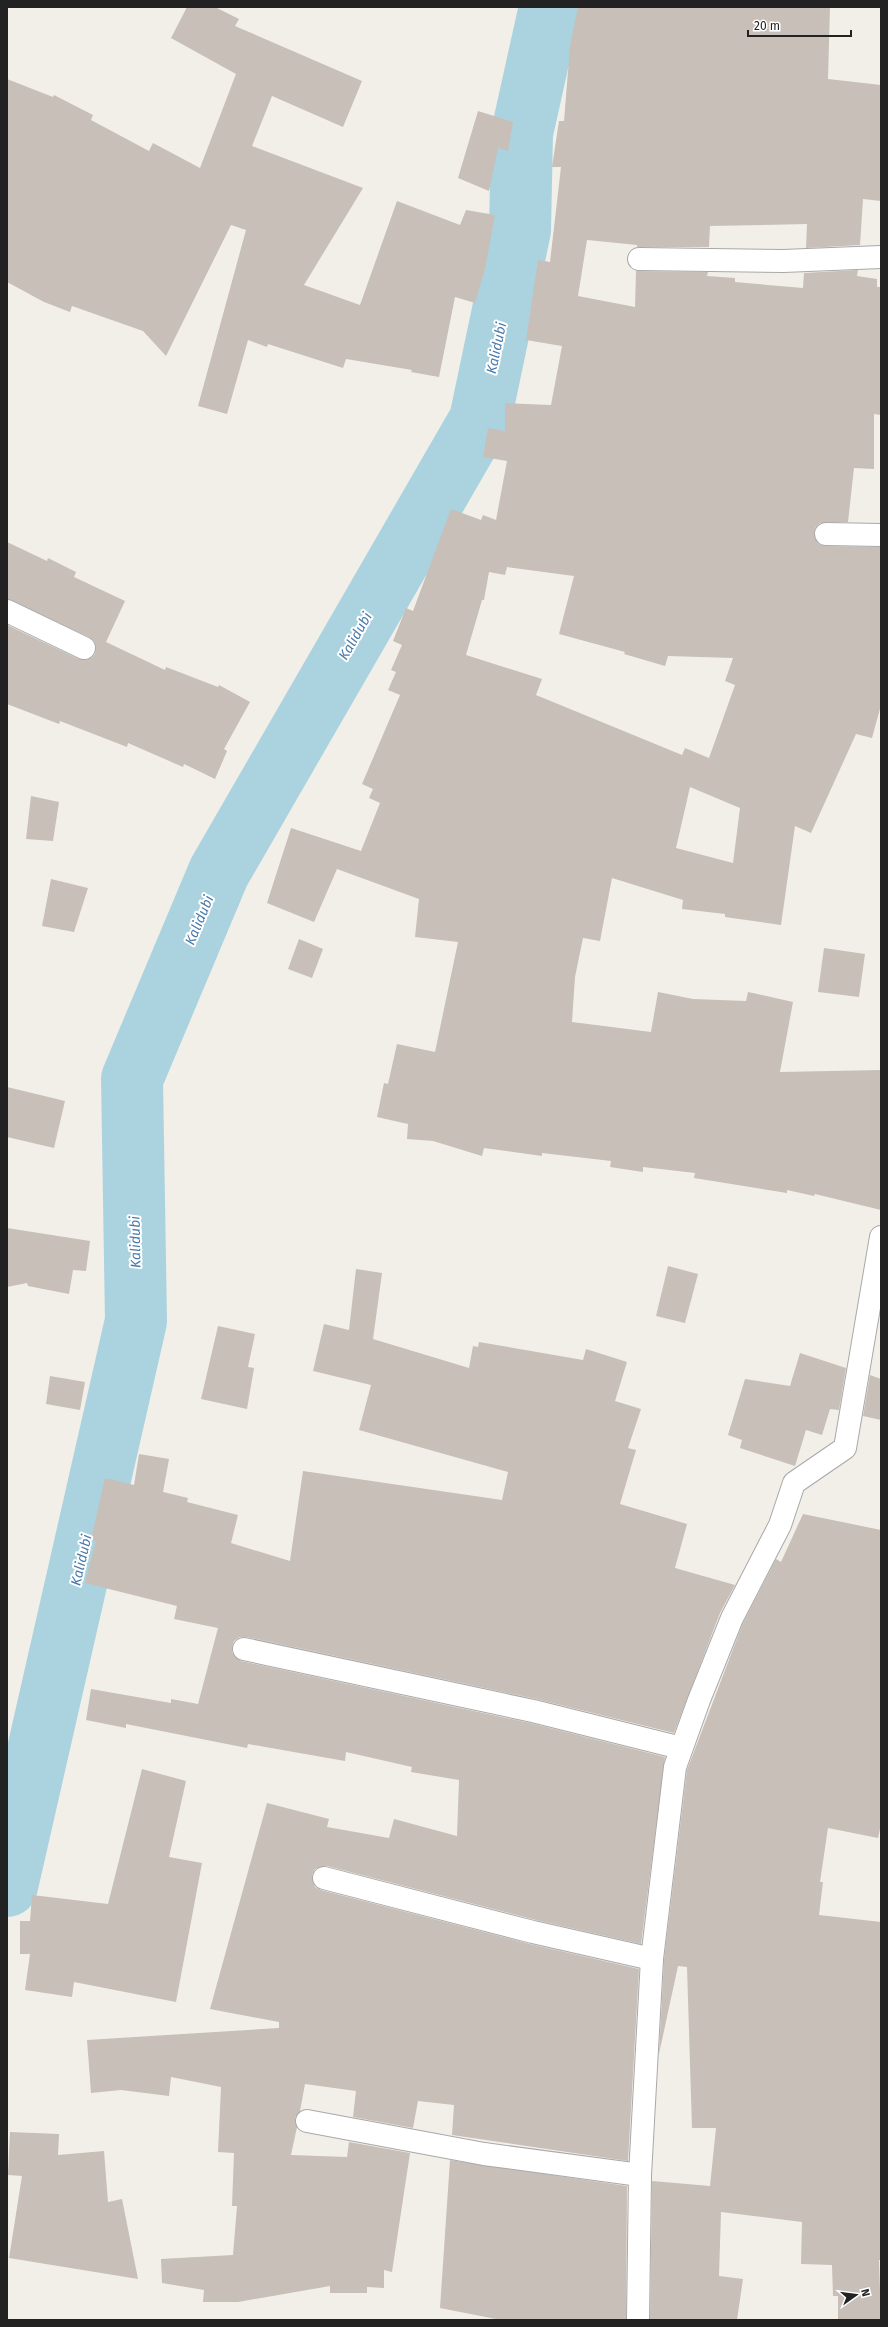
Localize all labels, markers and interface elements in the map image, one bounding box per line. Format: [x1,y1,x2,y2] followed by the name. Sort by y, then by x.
[748,12,851,38] scale bar
[754,19,780,33] text: 20 m
[483,321,510,375] water label: Kalidubi
[335,609,376,663] water label: Kalidubi
[181,893,218,948] water label: Kalidubi
[127,1216,144,1268] water label: Kalidubi
[67,1533,96,1587] water label: Kalidubi
[836,2275,876,2315] north arrow
[858,2288,872,2298] text: N

